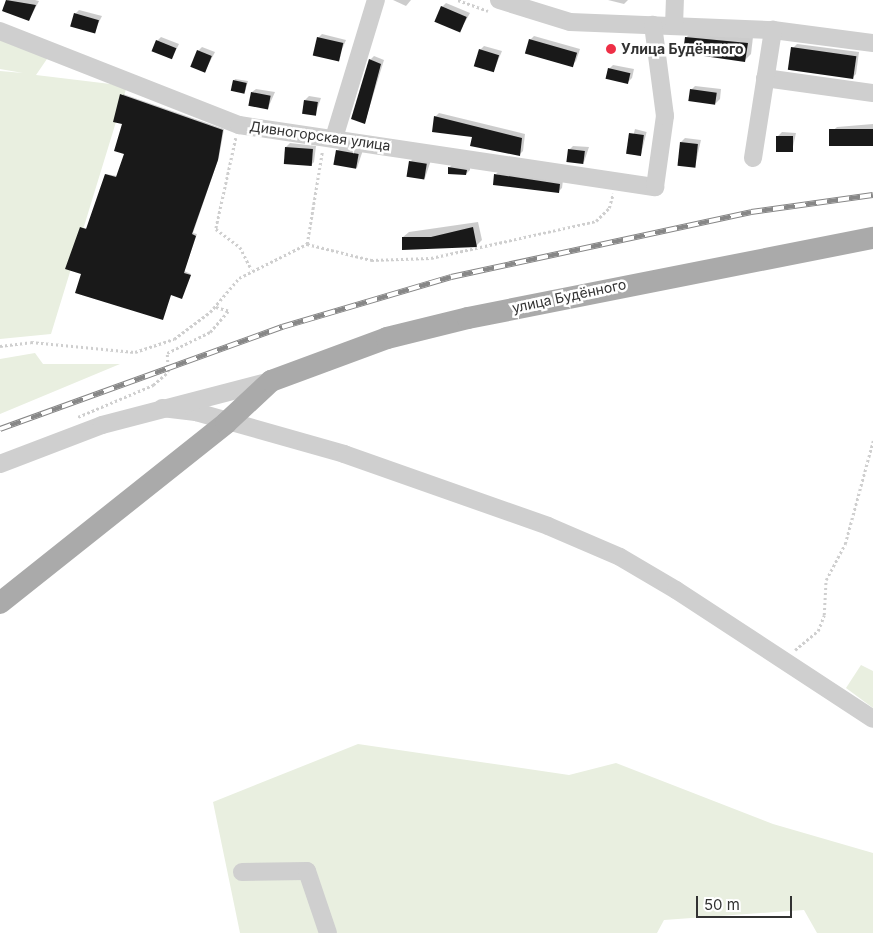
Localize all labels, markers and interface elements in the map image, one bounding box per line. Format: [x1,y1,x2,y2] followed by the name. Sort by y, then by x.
[621,41,744,57] place label: Улица Будённого
[605,43,617,55] marker: Улица Будённого
[248,118,392,154] street label: Дивногорская улица
[510,276,628,316] street label: улица Будённого
[698,886,794,918] scale bar
[704,895,740,914] text: 50 m

